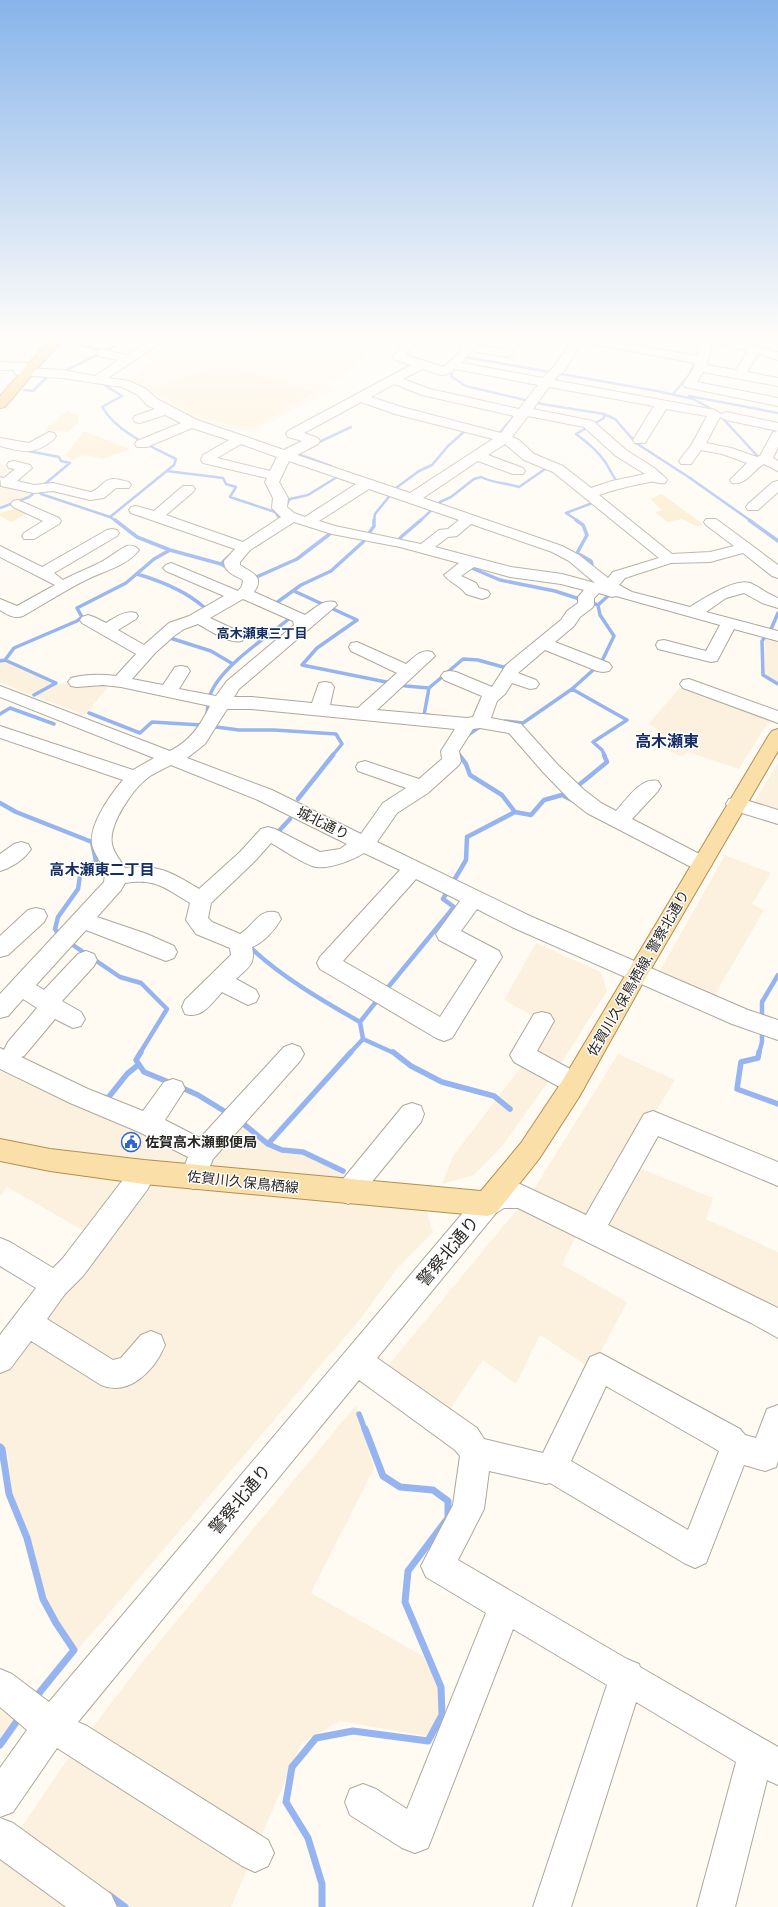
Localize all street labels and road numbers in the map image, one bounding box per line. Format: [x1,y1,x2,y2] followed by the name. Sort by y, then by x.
[293,803,352,844] street label: 城北通り
[583,887,694,1060] street label: 佐賀川久保鳥栖線, 警察北通り
[186,1167,300,1198] street label: 佐賀川久保鳥栖線
[412,1211,485,1291] street label: 警察北通り
[204,1459,277,1539] street label: 警察北通り

